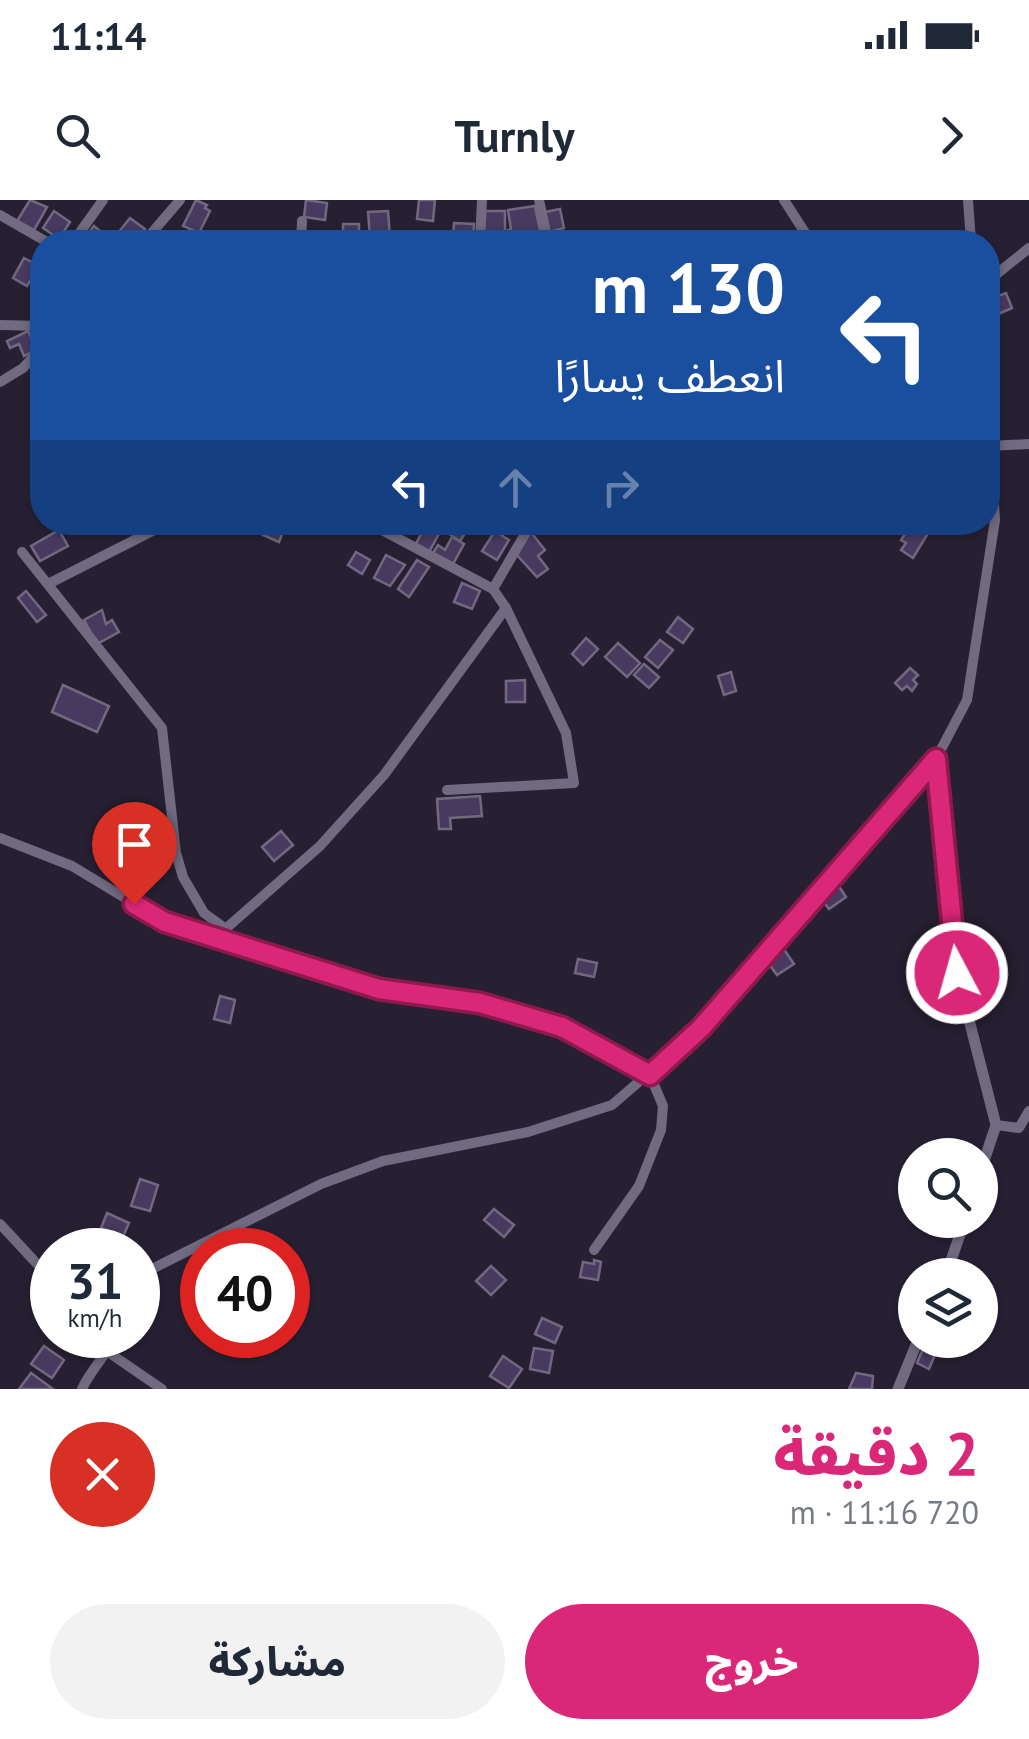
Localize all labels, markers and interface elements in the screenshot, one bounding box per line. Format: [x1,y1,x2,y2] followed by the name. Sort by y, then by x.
[50,11,146,60] text: 11:14
[454,106,575,164] text: Turnly
[50,108,105,163] icon: search
[924,108,979,163] icon: forward
[592,242,785,332] text: 130 m
[820,270,950,400] icon: left
[554,346,785,404] text: انعطف يسارًا
[383,460,438,515] icon: left
[488,460,543,515] icon: ahead
[593,460,648,515] icon: right
[92,802,177,905] pin
[107,817,162,872] icon: arrive
[905,921,1009,1025] position arrow
[898,1138,998,1358] map controls
[898,1138,998,1238] button: search
[180,1228,310,1358] speed limit sign: 40
[67,1248,123,1313] text: 31
[898,1258,998,1358] button: layers
[68,1302,122,1334] text: km/h
[773,1414,979,1492] text: 2 دقيقة
[50,1422,155,1527] button: close
[790,1491,979,1533] text: 720 m · 11:16
[50,1604,505,1719] button: مشاركة
[525,1604,979,1719] button: خروج

